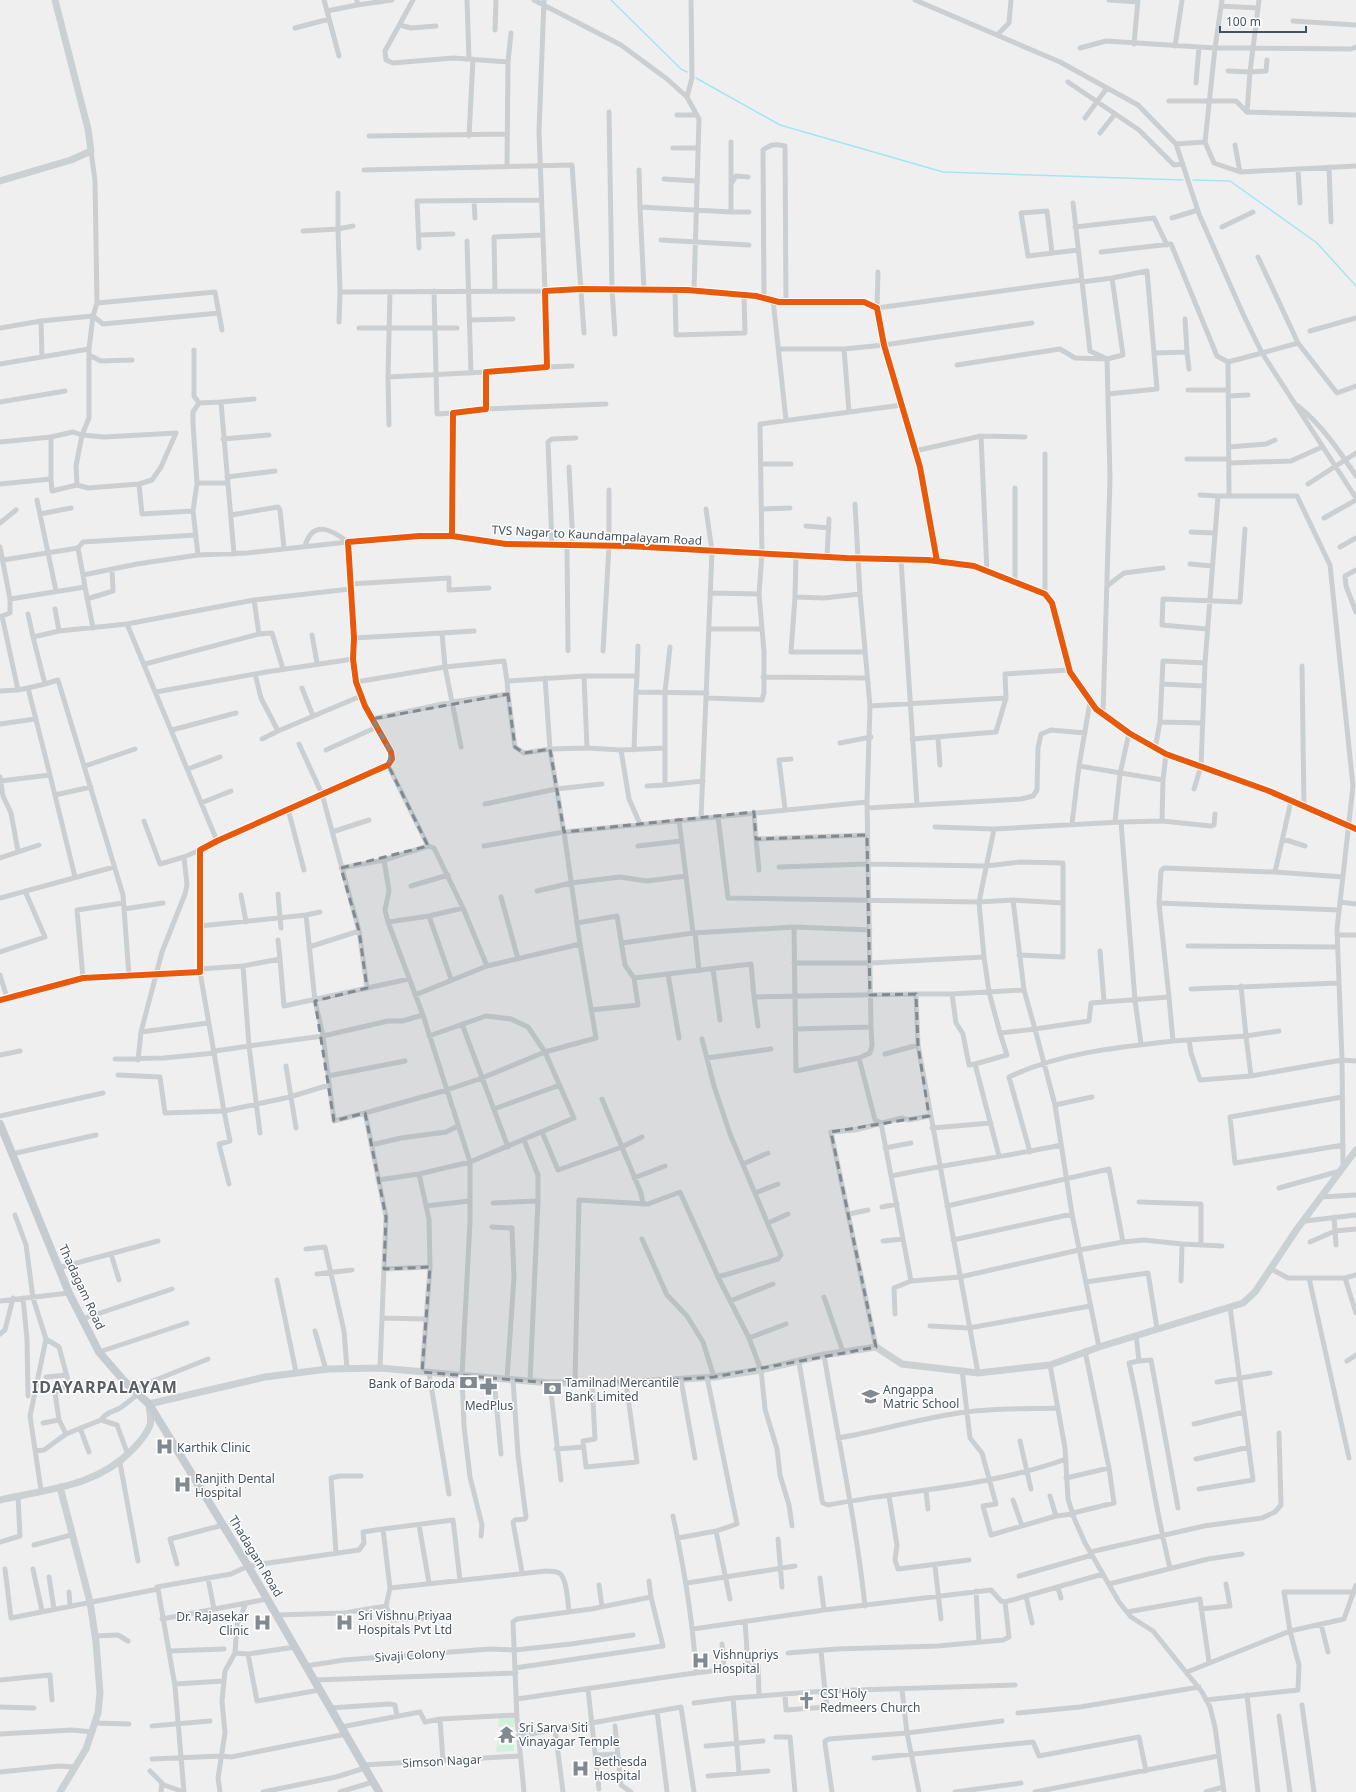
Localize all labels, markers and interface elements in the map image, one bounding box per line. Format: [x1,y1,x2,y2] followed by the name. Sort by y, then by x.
[1220,8,1306,34] scale bar
[1226,13,1261,30] text: 100 m
[491,521,703,549] street label: TVS Nagar to Kaundampalayam Road
[55,1242,109,1332] street label: Thadagam Road
[458,1373,478,1393] bank icon: Bank of Baroda
[565,1374,679,1405] place label: Tamilnad Mercantile Bank Limited
[368,1375,455,1392] place label: Bank of Baroda
[32,1376,178,1398] district label: IDAYARPALAYAM
[479,1376,499,1396] pharmacy icon: MedPlus
[542,1379,562,1399] bank icon: Tamilnad Mercantile Bank Limited
[883,1381,959,1412] place label: Angappa Matric School
[860,1386,880,1406] school or university icon: Angappa Matric School
[465,1397,514,1414] place label: MedPlus
[154,1437,174,1457] hospital icon: Karthik Clinic
[177,1439,251,1456] place label: Karthik Clinic
[195,1470,275,1501] place label: Ranjith Dental Hospital
[172,1475,192,1495] hospital icon: Ranjith Dental Hospital
[225,1512,287,1600] street label: Thadagam Road
[358,1607,452,1638] place label: Sri Vishnu Priyaa Hospitals Pvt Ltd
[176,1608,249,1639] place label: Dr. Rajasekar Clinic
[335,1612,355,1632] hospital icon: Sri Vishnu Priyaa Hospitals Pvt Ltd
[252,1613,272,1633] hospital icon: Dr. Rajasekar Clinic
[374,1644,447,1666] street label: Sivaji Colony
[713,1646,779,1677] place label: Vishnupriys Hospital
[690,1651,710,1671] hospital icon: Vishnupriys Hospital
[820,1685,921,1716] place label: CSI Holy Redmeers Church
[797,1690,817,1710] church icon: CSI Holy Redmeers Church
[519,1719,620,1750] place label: Sri Sarva Siti Vinayagar Temple
[496,1724,516,1744] temple icon: Sri Sarva Siti Vinayagar Temple
[402,1750,482,1772] street label: Simson Nagar
[594,1753,647,1784] place label: Bethesda Hospital
[571,1758,591,1778] hospital icon: Bethesda Hospital

